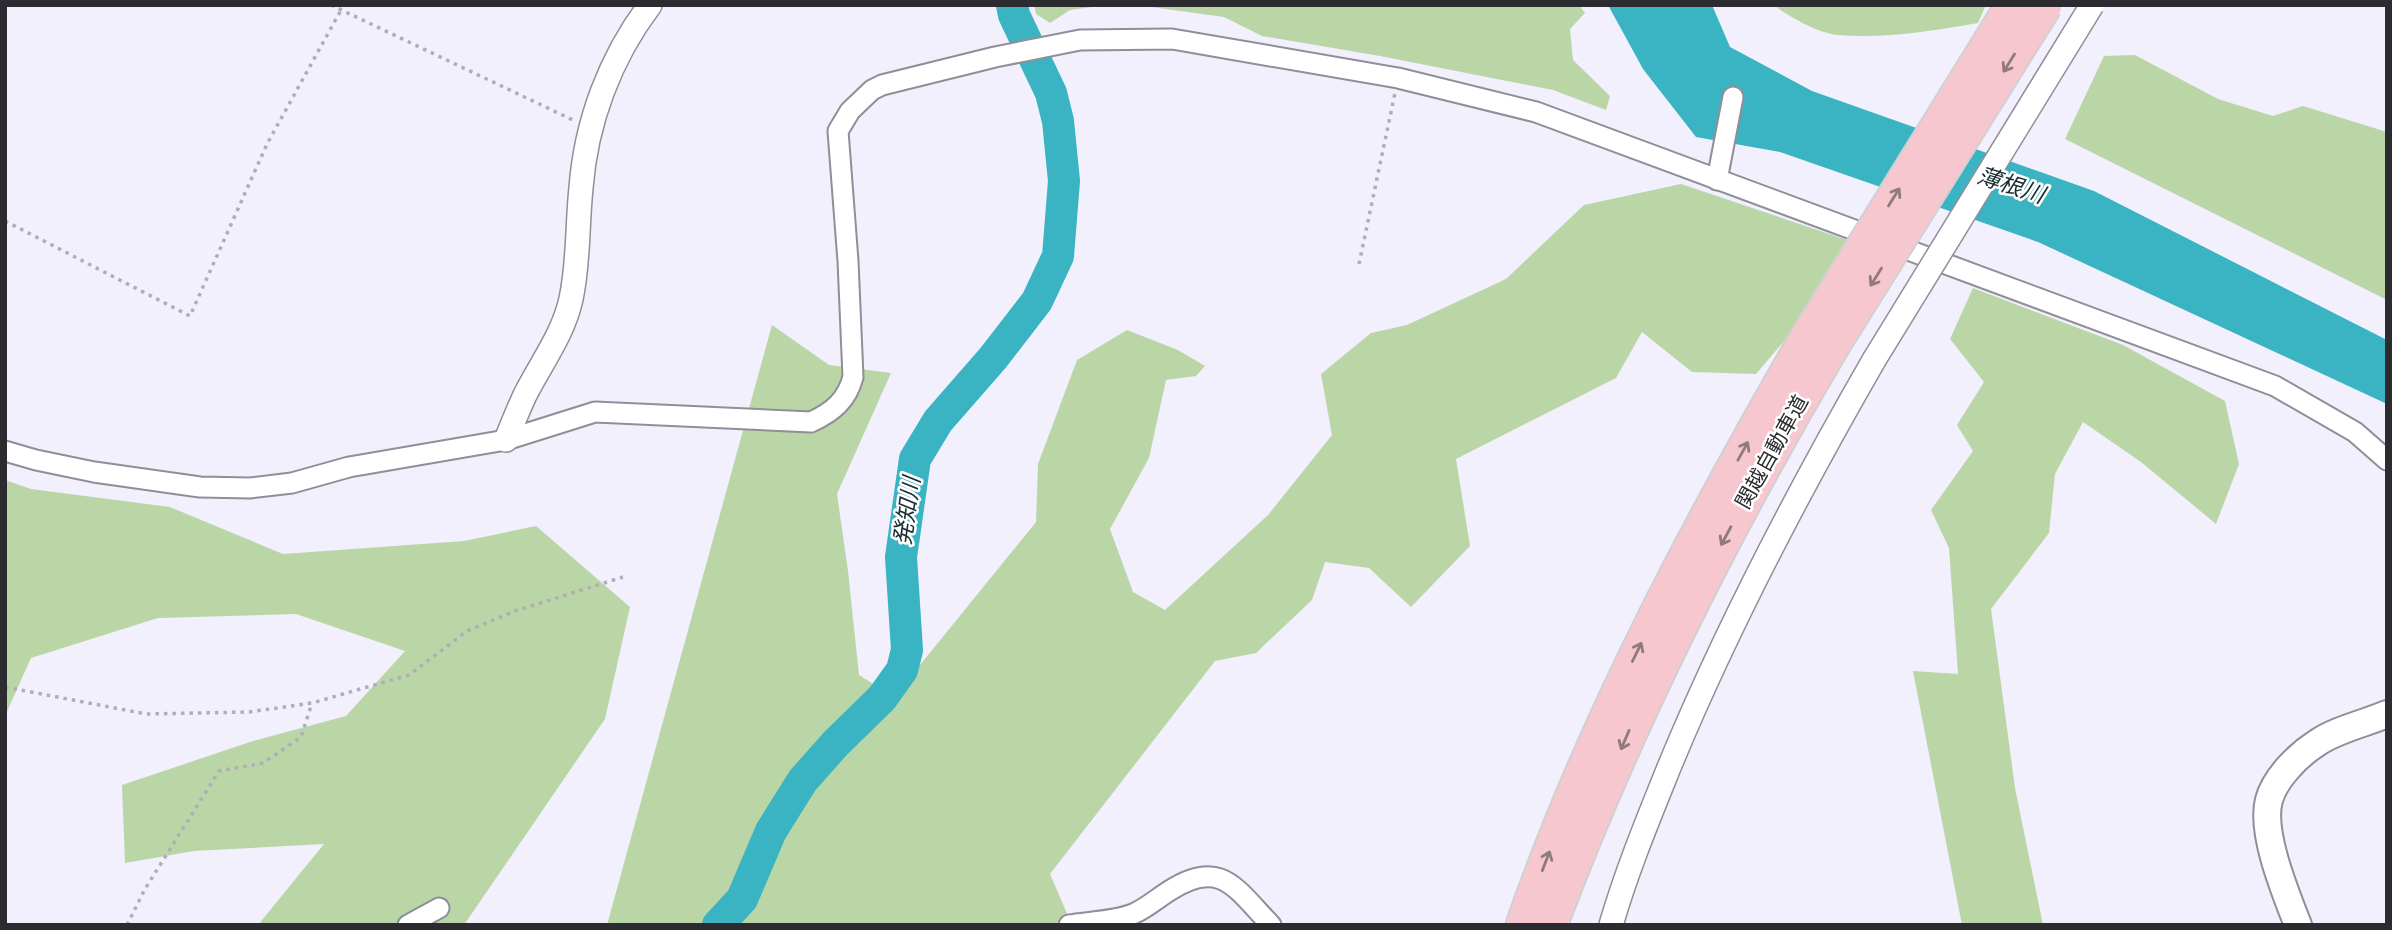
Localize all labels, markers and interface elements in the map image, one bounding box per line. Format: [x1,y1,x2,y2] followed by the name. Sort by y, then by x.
[2002,53,2016,73] one-way arrow
[1974,161,2051,209] water label: 薄根川
[1887,188,1902,207] one-way arrow
[1868,267,1882,287] one-way arrow
[1730,391,1813,513] street label: 関越自動車道
[1736,441,1750,461] one-way arrow
[888,472,925,547] water label: 発知川
[1718,525,1732,546] one-way arrow
[1632,642,1645,663] one-way arrow
[1618,729,1631,750] one-way arrow
[1541,850,1554,872] one-way arrow

